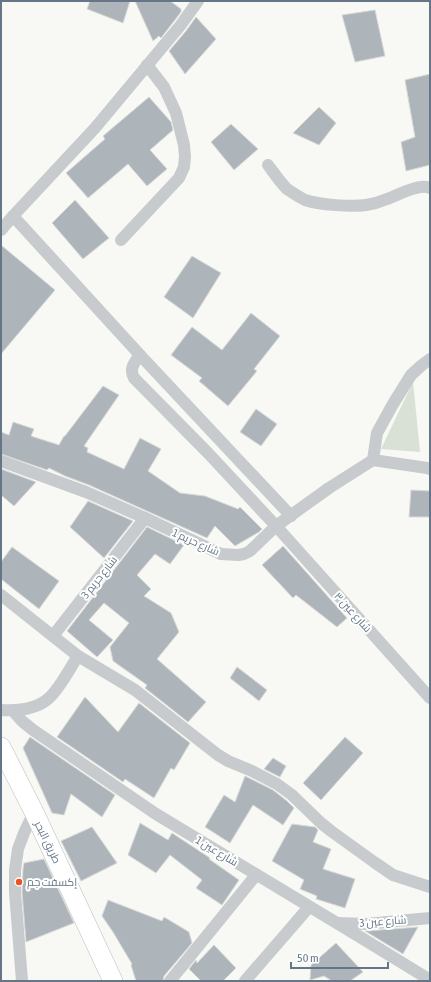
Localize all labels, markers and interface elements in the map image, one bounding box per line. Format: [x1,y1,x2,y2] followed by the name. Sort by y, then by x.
[170,526,221,559] street label: شارع حريم 1
[79,554,121,602] street label: شارع حريم 3
[331,590,374,636] street label: شارع عين ٣
[31,818,63,866] street label: طريق البحر
[193,834,240,870] street label: شارع عين 1
[27,876,77,890] place label: إكسفت جم
[14,877,24,887] marker: إكسفت جم
[359,913,407,931] street label: شارع عين 3
[291,944,388,970] scale bar
[297,951,319,965] text: 50 m

